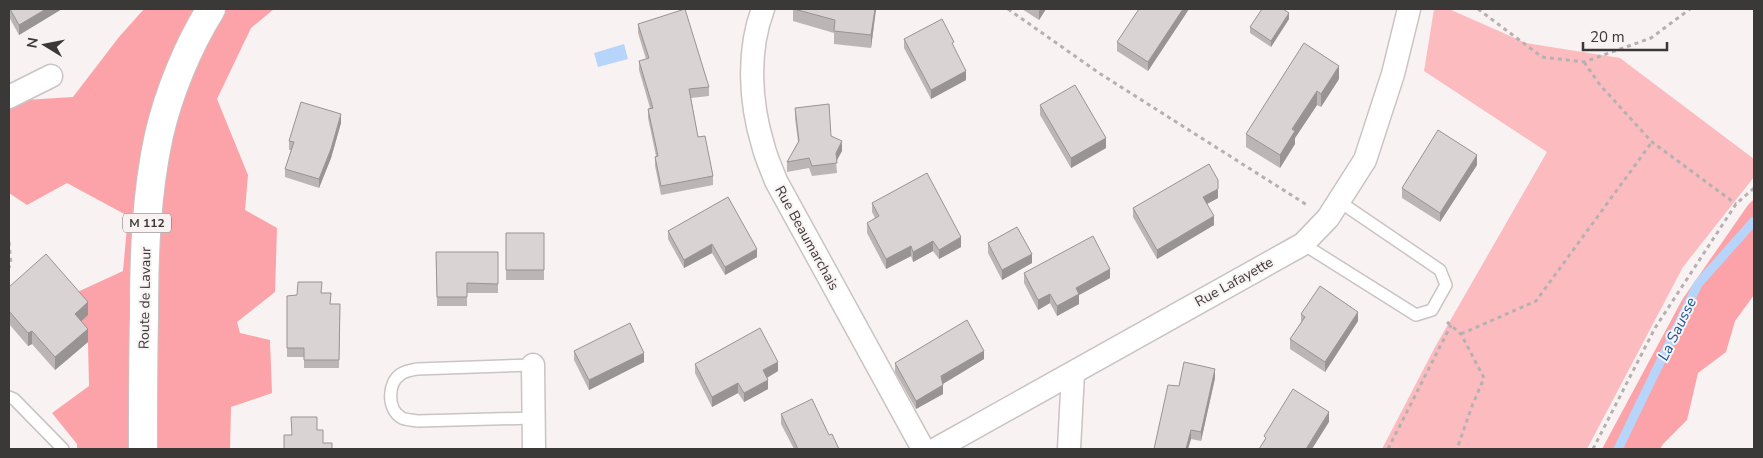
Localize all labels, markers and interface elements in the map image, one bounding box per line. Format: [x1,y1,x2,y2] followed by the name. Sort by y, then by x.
[20,20,70,70] north arrow
[1583,20,1667,52] scale bar
[1590,27,1625,47] text: 20 m
[22,36,43,50] text: N
[770,182,844,294] street label: Rue Beaumarchais
[123,214,171,232] road number: M 112
[135,247,155,349] street label: Route de Lavaur
[1191,253,1277,311] street label: Rue Lafayette
[1653,294,1701,364] water label: La Sausse

